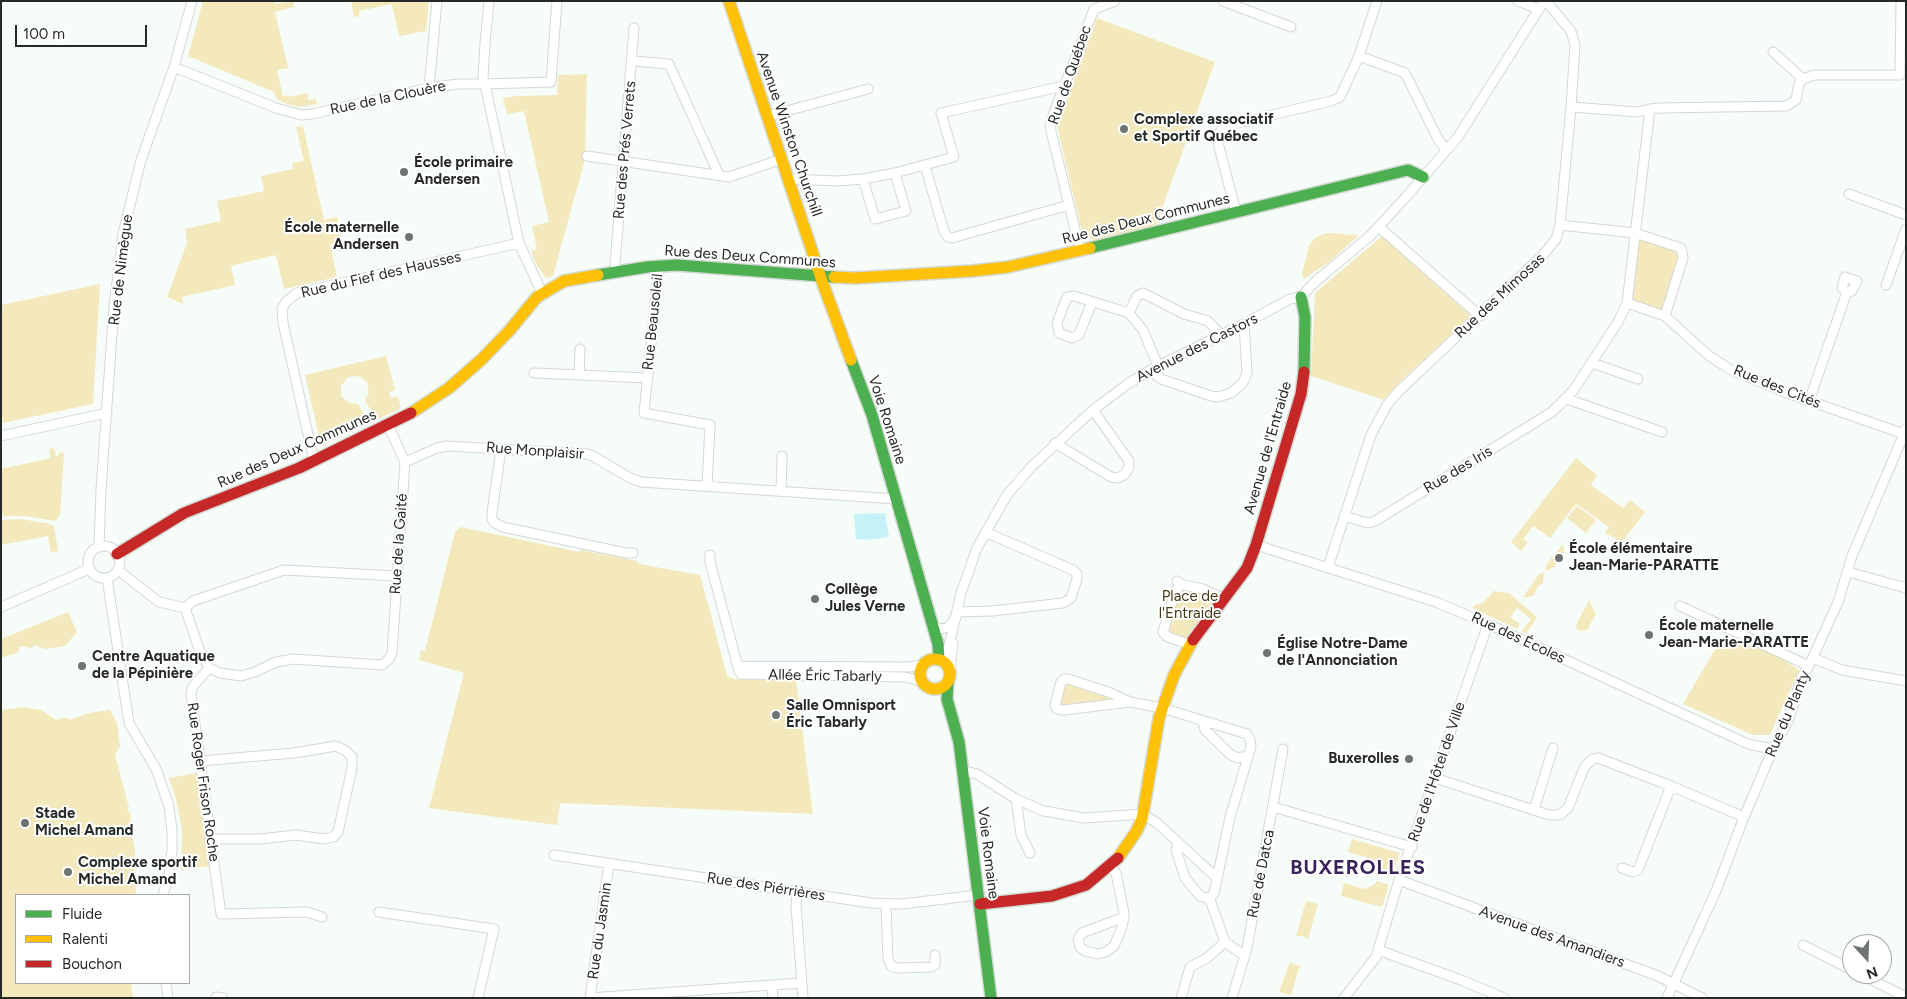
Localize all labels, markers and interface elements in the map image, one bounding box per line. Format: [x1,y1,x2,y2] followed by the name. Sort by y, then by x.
[18,15,150,47] scale bar
[1045,23,1095,127] street label: Rue de Québec
[23,25,65,43] text: 100 m
[752,49,826,219] street label: Avenue Winston Churchill
[329,77,447,119] street label: Rue de la Clouère
[610,80,640,220] street label: Rue des Prés Verrets
[1134,111,1274,146] place label: Complexe associatif et Sportif Québec
[1118,123,1130,135] marker: Complexe associatif et Sportif Québec
[414,154,513,189] place label: École primaire Andersen
[398,166,410,178] marker: École primaire Andersen
[1060,189,1232,249] street label: Rue des Deux Communes
[105,213,137,327] street label: Rue de Nimègue
[284,219,399,254] place label: École maternelle Andersen
[403,231,415,243] marker: École maternelle Andersen
[664,242,836,272] street label: Rue des Deux Communes
[299,248,463,302] street label: Rue du Fief des Hausses
[1451,250,1549,342] street label: Rue des Mimosas
[639,273,667,371] street label: Rue Beausoleil
[1133,310,1261,386] street label: Avenue des Castors
[1731,361,1823,413] street label: Rue des Cités
[864,373,910,467] street label: Voie Romaine
[1240,379,1296,517] street label: Avenue de l'Entraide
[215,406,379,492] street label: Rue des Deux Communes
[485,439,585,463] street label: Rue Monplaisir
[1420,442,1496,498] street label: Rue des Iris
[386,493,412,595] street label: Rue de la Gaité
[1569,540,1719,575] place label: École élémentaire Jean-Marie-PARATTE
[1553,552,1565,564] marker: École élémentaire Jean-Marie-PARATTE
[825,581,905,616] place label: Collège Jules Verne
[1159,588,1221,623] park label: Place de l'Entraide
[809,593,821,605] marker: Collège Jules Verne
[1468,608,1568,668] street label: Rue des Écoles
[1659,617,1809,652] place label: École maternelle Jean-Marie-PARATTE
[1643,629,1655,641] marker: École maternelle Jean-Marie-PARATTE
[1277,635,1408,670] place label: Église Notre-Dame de l'Annonciation
[1261,647,1273,659] marker: Église Notre-Dame de l'Annonciation
[92,648,215,683] place label: Centre Aquatique de la Pépinière
[76,660,88,672] marker: Centre Aquatique de la Pépinière
[768,666,882,686] street label: Allée Éric Tabarly
[1762,668,1814,760] street label: Rue du Planty
[786,697,896,732] place label: Salle Omnisport Éric Tabarly
[1405,700,1469,844] street label: Rue de l'Hôtel de Ville
[183,701,223,863] street label: Rue Roger Frison Roche
[770,709,782,721] marker: Salle Omnisport Éric Tabarly
[1328,750,1399,768] place label: Buxerolles
[1403,753,1415,765] marker: Buxerolles
[35,805,133,840] place label: Stade Michel Amand
[973,806,1003,900] street label: Voie Romaine
[19,817,31,829] marker: Stade Michel Amand
[1244,828,1278,920] street label: Rue de Datca
[78,854,197,889] place label: Complexe sportif Michel Amand
[1289,856,1427,880] district label: BUXEROLLES
[62,866,74,878] marker: Complexe sportif Michel Amand
[705,869,827,905] street label: Rue des Piérrières
[584,881,616,981] street label: Rue du Jasmin
[15,894,190,984] legend
[1477,902,1627,972] street label: Avenue des Amandiers
[62,905,102,923] text: Fluide
[62,930,108,948] text: Ralenti
[1842,934,1892,984] north arrow
[62,955,122,973] text: Bouchon
[1864,963,1880,982] text: N

